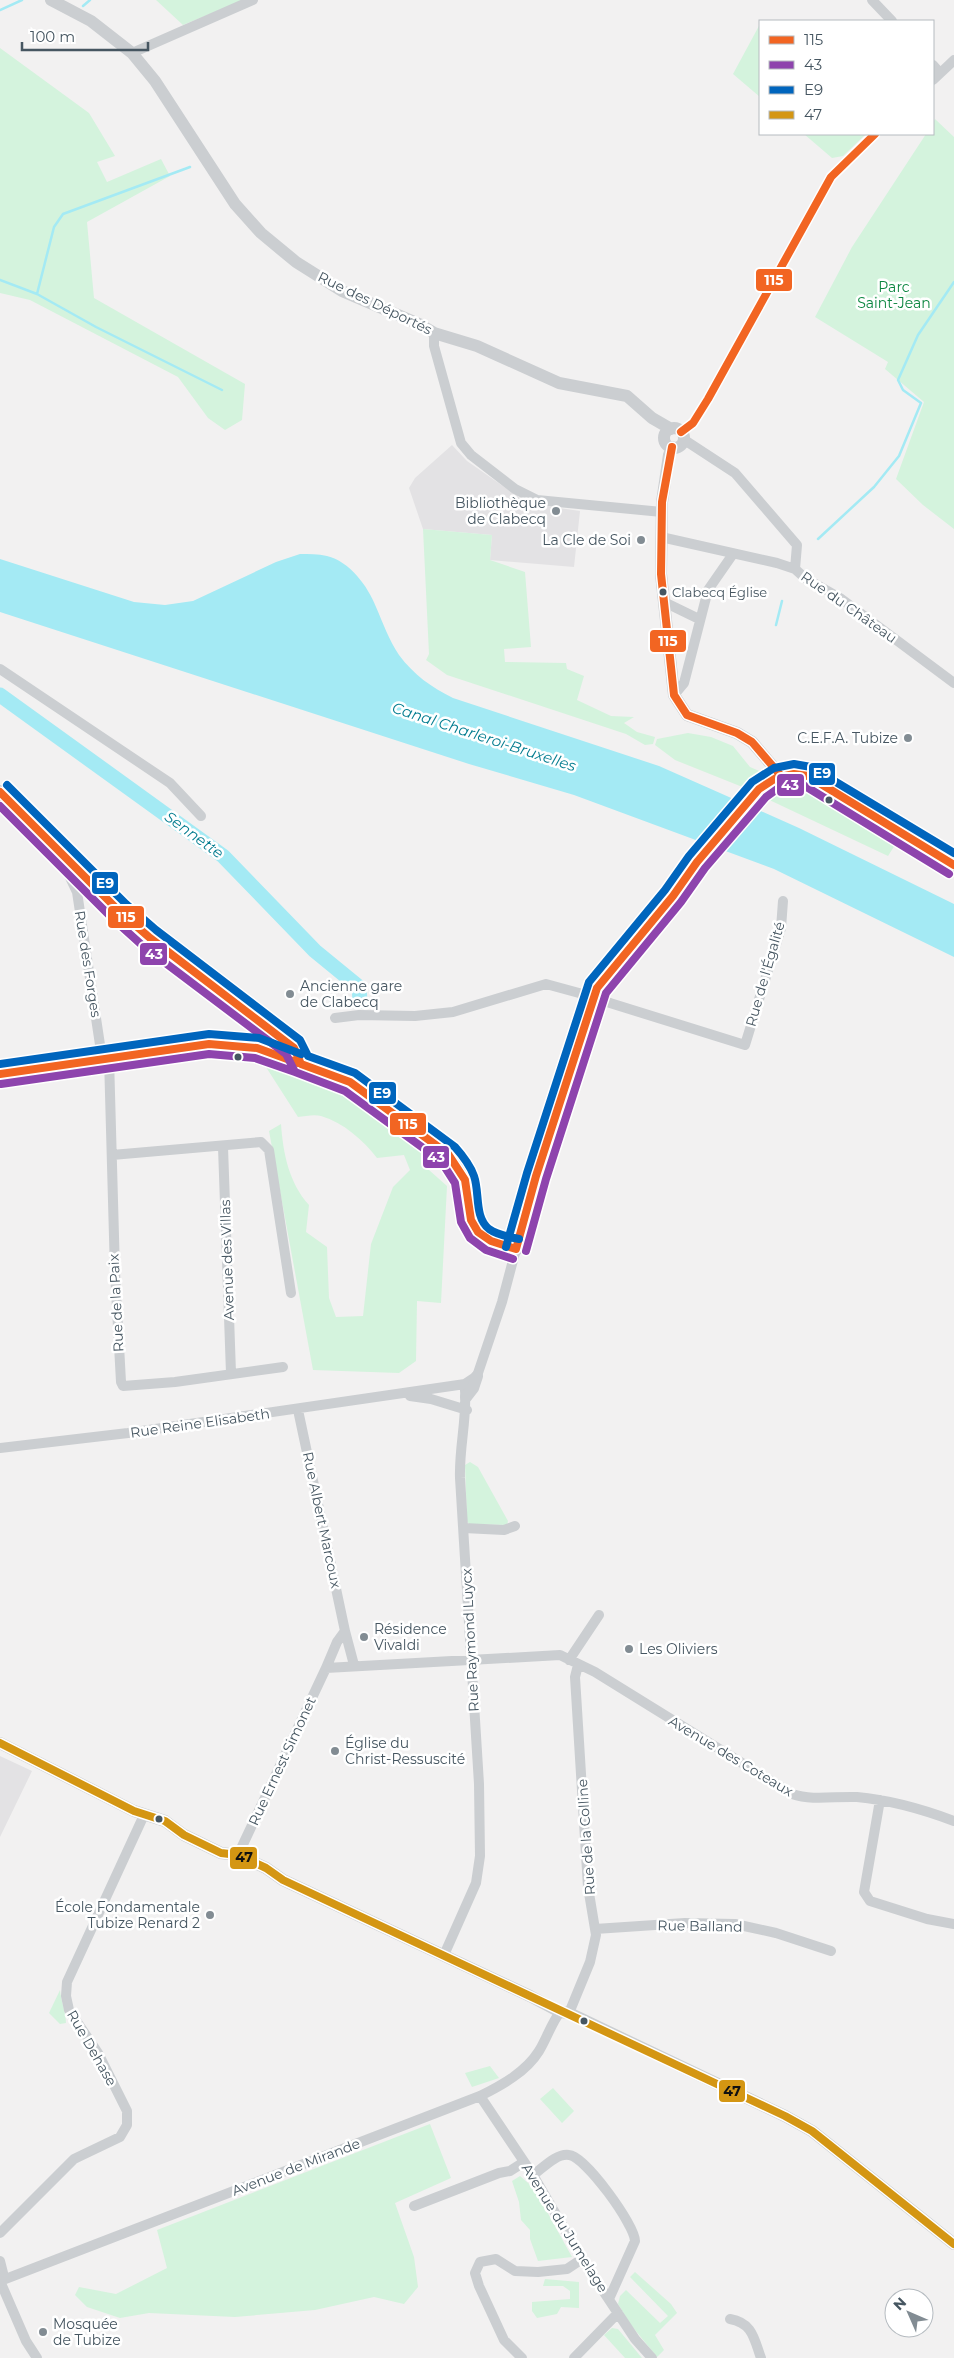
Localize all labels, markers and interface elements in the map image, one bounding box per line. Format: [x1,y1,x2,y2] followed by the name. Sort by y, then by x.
[22,20,149,52] scale bar
[759,20,934,135] legend
[30,27,75,46] text: 100 m
[804,30,823,49] text: 115
[804,55,822,74] text: 43
[804,80,823,99] text: E9
[804,105,822,124] text: 47
[315,268,435,339] street label: Rue des Déportés
[755,268,793,292] line badge: 115
[764,271,784,289] text: 115
[857,278,931,312] park label: Parc Saint-Jean
[455,494,546,528] place label: Bibliothèque de Clabecq
[550,505,562,517] marker: Bibliothèque de Clabecq
[542,531,631,549] place label: La Cle de Soi
[635,534,647,546] marker: La Cle de Soi
[797,567,901,647] street label: Rue du Château
[672,584,767,600] place label: Clabecq Église
[658,587,668,597] marker: Clabecq Église
[649,629,687,653] line badge: 115
[658,632,678,650] text: 115
[390,698,579,775] water label: Canal Charleroi-Bruxelles
[797,729,898,747] place label: C.E.F.A. Tubize
[902,732,914,744] marker: C.E.F.A. Tubize
[808,762,836,786] line badge: E9
[813,764,831,782] text: E9
[776,773,805,797] line badge: 43
[781,776,799,794] text: 43
[824,795,834,805] unlabelled marker
[161,807,228,862] water label: Sennette
[91,871,119,895] line badge: E9
[96,874,114,892] text: E9
[107,905,145,929] line badge: 115
[116,908,136,926] text: 115
[71,909,105,1019] street label: Rue des Forges
[741,919,789,1029] street label: Rue de l'Égalité
[139,942,168,966] line badge: 43
[145,945,163,963] text: 43
[300,977,402,1011] place label: Ancienne gare de Clabecq
[284,988,296,1000] marker: Ancienne gare de Clabecq
[233,1052,243,1062] unlabelled marker
[368,1081,397,1105] line badge: E9
[373,1084,391,1102] text: E9
[389,1112,427,1136] line badge: 115
[398,1115,418,1133] text: 115
[422,1145,450,1169] line badge: 43
[427,1148,445,1166] text: 43
[216,1199,238,1321] street label: Avenue des Villas
[104,1253,128,1353] street label: Rue de la Paix
[129,1404,271,1442] street label: Rue Reine Elisabeth
[299,1450,345,1590] street label: Rue Albert Marcoux
[457,1567,483,1712] street label: Rue Raymond Luycx
[374,1620,447,1654] place label: Résidence Vivaldi
[358,1631,370,1643] marker: Résidence Vivaldi
[639,1640,718,1658] place label: Les Oliviers
[623,1643,635,1655] marker: Les Oliviers
[244,1693,320,1828] street label: Rue Ernest Simonet
[665,1712,797,1801] street label: Avenue des Coteaux
[345,1734,465,1768] place label: Église du Christ-Ressuscité
[329,1745,341,1757] marker: Église du Christ-Ressuscité
[573,1778,599,1896] street label: Rue de la Colline
[154,1814,164,1824] unlabelled marker
[229,1846,258,1870] line badge: 47
[235,1848,253,1866] text: 47
[55,1898,200,1932] place label: École Fondamentale Tubize Renard 2
[204,1909,216,1921] marker: École Fondamentale Tubize Renard 2
[657,1916,743,1936] street label: Rue Balland
[63,2007,121,2089] street label: Rue Dehase
[579,2016,589,2026] unlabelled marker
[718,2079,746,2103] line badge: 47
[723,2082,741,2100] text: 47
[229,2134,363,2200] street label: Avenue de Mirande
[518,2160,612,2296] street label: Avenue du Jumelage
[884,2288,934,2338] north arrow
[889,2293,910,2314] text: N
[53,2315,121,2349] place label: Mosquée de Tubize
[37,2326,49,2338] marker: Mosquée de Tubize

